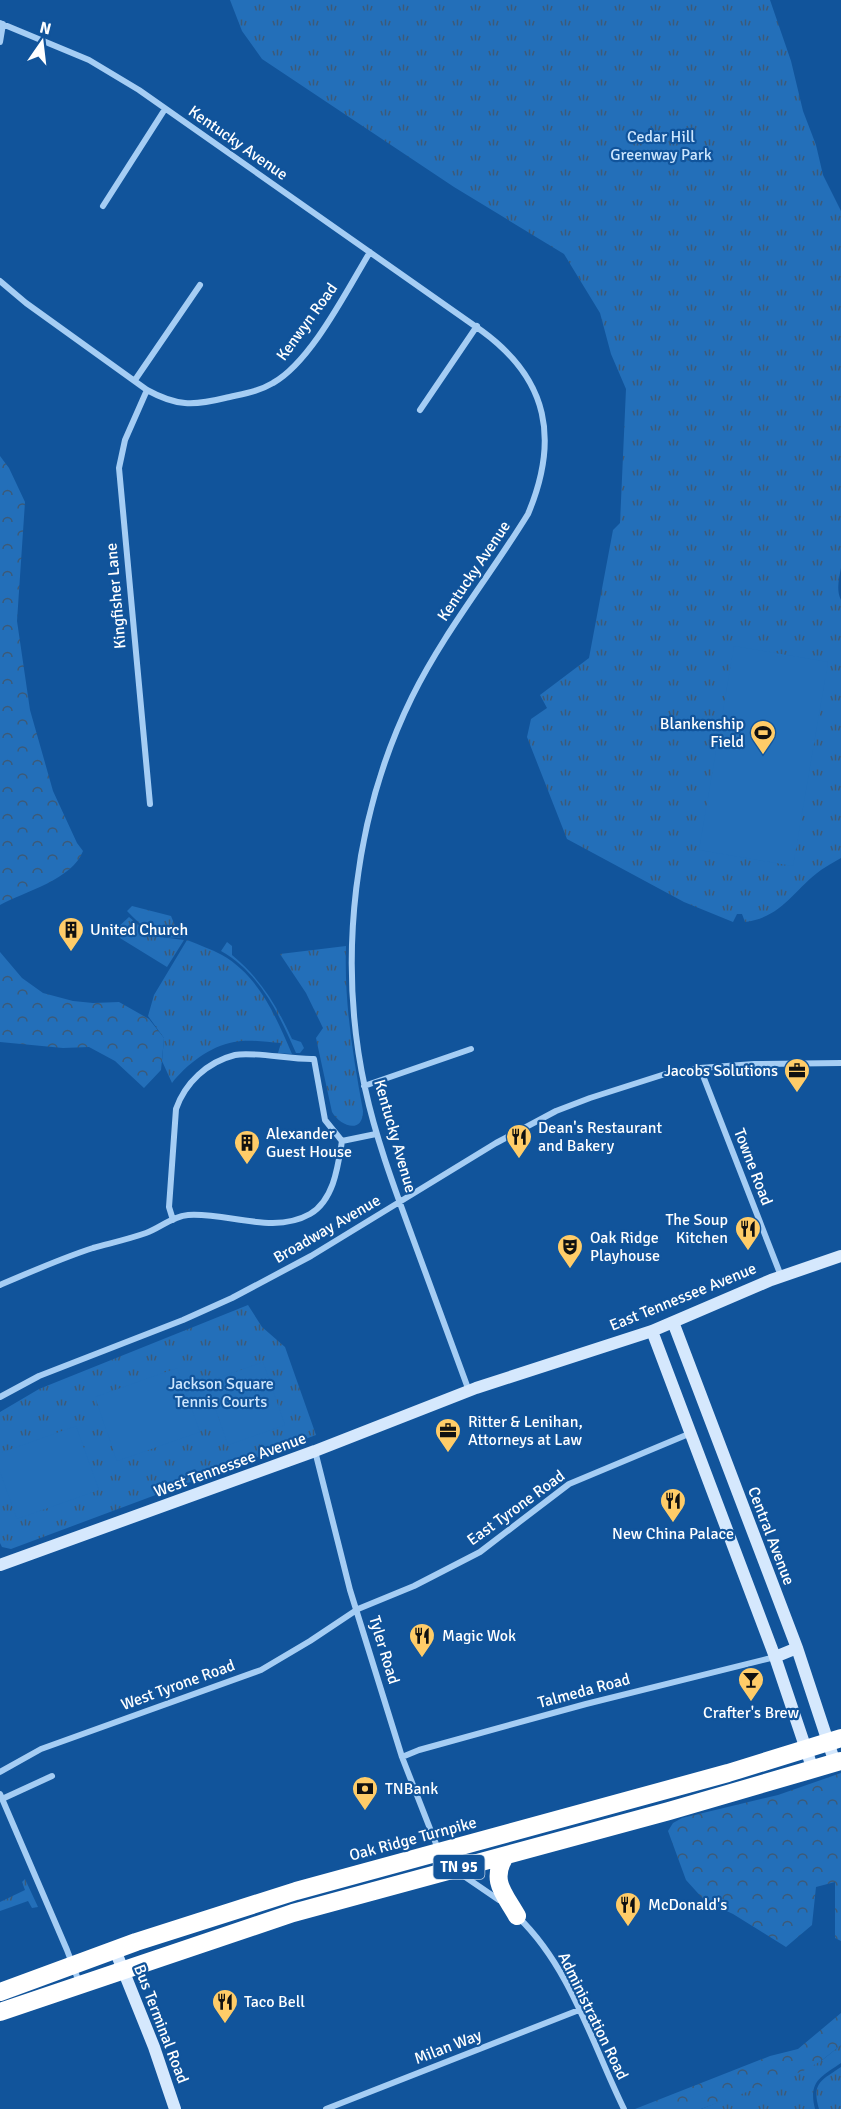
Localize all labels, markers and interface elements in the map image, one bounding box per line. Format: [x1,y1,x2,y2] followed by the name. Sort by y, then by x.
[12,12,72,72] north arrow
[38,17,53,39] text: N
[184,101,292,185] street label: Kentucky Avenue
[610,127,712,165] park label: Cedar Hill Greenway Park
[272,279,342,365] street label: Kenwyn Road
[433,517,515,625] street label: Kentucky Avenue
[101,542,131,650] street label: Kingfisher Lane
[660,714,744,752] place label: Blankenship Field
[748,718,778,756] sports icon: Blankenship Field
[56,915,86,953] building icon: United Church
[90,920,188,940] place label: United Church
[782,1056,812,1094] office icon: Jacobs Solutions
[664,1061,778,1081] place label: Jacobs Solutions
[369,1077,421,1195] street label: Kentucky Avenue
[538,1118,663,1156] place label: Dean's Restaurant and Bakery
[504,1122,534,1160] restaurant icon: Dean's Restaurant and Bakery
[266,1124,352,1162] place label: Alexander Guest House
[729,1126,777,1208] street label: Towne Road
[232,1128,262,1166] building icon: Alexander Guest House
[270,1190,384,1268] street label: Broadway Avenue
[665,1210,728,1248] place label: The Soup Kitchen
[733,1214,763,1252] restaurant icon: The Soup Kitchen
[590,1228,660,1266] place label: Oak Ridge Playhouse
[555,1232,585,1270] theatre icon: Oak Ridge Playhouse
[607,1258,759,1336] street label: East Tennessee Avenue
[168,1374,274,1412] park label: Jackson Square Tennis Courts
[468,1412,583,1450] place label: Ritter & Lenihan, Attorneys at Law
[433,1416,463,1454] office icon: Ritter & Lenihan, Attorneys at Law
[151,1428,309,1502] street label: West Tennessee Avenue
[463,1466,569,1550] street label: East Tyrone Road
[743,1484,799,1588] street label: Central Avenue
[658,1486,688,1524] restaurant icon: New China Palace
[612,1524,734,1544] place label: New China Palace
[364,1613,404,1687] street label: Tyler Road
[407,1621,437,1659] restaurant icon: Magic Wok
[442,1626,516,1646] place label: Magic Wok
[118,1655,238,1715] street label: West Tyrone Road
[736,1665,766,1703] bar icon: Crafter's Brew
[536,1669,632,1713] street label: Talmeda Road
[703,1703,799,1723] place label: Crafter's Brew
[350,1774,380,1812] bank icon: TNBank
[385,1779,438,1799] place label: TNBank
[347,1812,479,1866] street label: Oak Ridge Turnpike
[434,1855,484,1879] road number: TN 95
[613,1890,643,1928] restaurant icon: McDonald's
[648,1895,727,1915] place label: McDonald's
[553,1949,633,2083] street label: Administration Road
[129,1962,193,2086] street label: Bus Terminal Road
[210,1987,240,2025] restaurant icon: Taco Bell
[244,1992,305,2012] place label: Taco Bell
[411,2025,485,2069] street label: Milan Way

